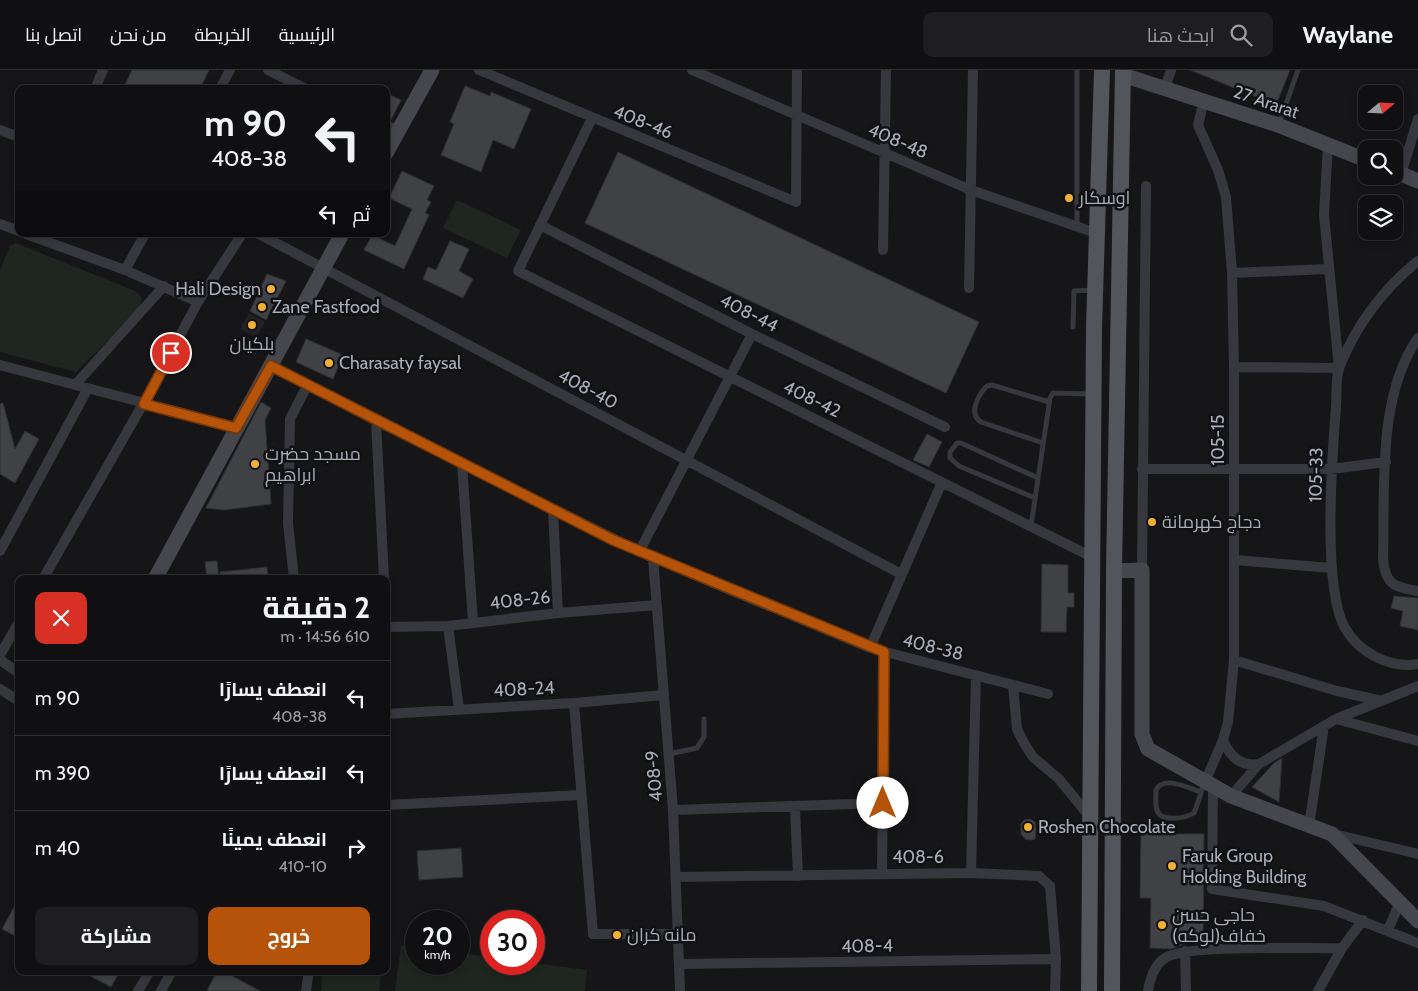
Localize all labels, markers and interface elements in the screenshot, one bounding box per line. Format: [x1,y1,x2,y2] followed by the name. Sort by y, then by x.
[923,12,1273,57] search box
[1303,20,1393,49] text: Waylane
[1227,21,1255,49] icon: search
[25,24,82,46] text: اتصل بنا
[110,24,166,46] text: من نحن
[194,24,251,46] text: الخريطة
[279,24,335,46] text: الرئيسية
[1147,24,1215,47] text: ابحث هنا
[1230,81,1302,123] street label: 27 Ararat
[1358,85,1402,130] north arrow
[1358,85,1403,240] map controls
[610,100,676,144] street label: 408-46
[204,102,287,145] text: 90 m
[305,105,370,170] icon: left
[865,119,931,163] street label: 408-48
[1358,140,1403,185] button: search
[211,145,287,172] text: 408-38
[1078,187,1130,209] place label: اوسكار
[1063,192,1075,204] marker: اوسكار
[1358,195,1403,240] button: layers
[314,200,342,228] icon: left
[352,203,370,226] text: ثم
[175,278,261,300] place label: Hali Design
[265,283,277,295] marker: Hali Design
[716,289,782,337] street label: 408-44
[272,296,380,318] place label: Zane Fastfood
[256,301,268,313] marker: Zane Fastfood
[246,319,258,331] marker: بلکیان
[150,332,192,374] pin
[230,333,274,355] place label: بلکیان
[157,339,185,367] icon: arrive
[339,352,462,374] place label: Charasaty faysal
[323,357,335,369] marker: Charasaty faysal
[554,364,622,414] street label: 408-40
[780,376,844,422] street label: 408-42
[1207,414,1229,466] street label: 105-15
[265,443,361,487] place label: مسجد حضرت ابراهیم
[1305,447,1327,503] street label: 105-33
[249,458,261,470] marker: مسجد حضرت ابراهیم
[1162,511,1261,534] place label: دجاج كهرمانة
[1146,516,1158,528] marker: دجاج كهرمانة
[489,586,551,614] street label: 408-26
[263,589,370,626] text: 2 دقيقة
[35,592,87,644] button: close
[280,627,370,646] text: 610 m · 14:56
[900,629,966,665] street label: 408-38
[493,676,555,702] street label: 408-24
[219,678,327,701] text: انعطف يسارًا
[342,684,370,712] icon: left
[35,687,80,710] text: 90 m
[272,707,327,726] text: 408-38
[641,749,667,803] street label: 408-9
[342,759,370,787] icon: left
[35,762,90,785] text: 390 m
[219,762,327,785] text: انعطف يسارًا
[856,776,908,828] position arrow
[1038,816,1176,838] place label: Roshen Chocolate
[1022,821,1034,833] marker: Roshen Chocolate
[221,828,327,851] text: انعطف يمينًا
[342,834,370,862] icon: right
[35,837,80,860] text: 40 m
[1182,845,1307,888] place label: Faruk Group Holding Building
[892,846,944,868] street label: 408-6
[278,857,327,876] text: 410-10
[1166,860,1178,872] marker: Faruk Group Holding Building
[1172,904,1266,947] place label: حاجی حسن (لوکه)خفاف
[35,907,198,965] button: مشاركة
[208,907,370,965] button: خروج
[480,910,545,975] speed limit sign: 30
[1156,919,1168,931] marker: حاجی حسن (لوکه)خفاف
[422,921,453,951] text: 20
[627,924,697,946] place label: مانه كران
[611,929,623,941] marker: مانه كران
[841,935,893,957] street label: 408-4
[424,947,451,962] text: km/h

